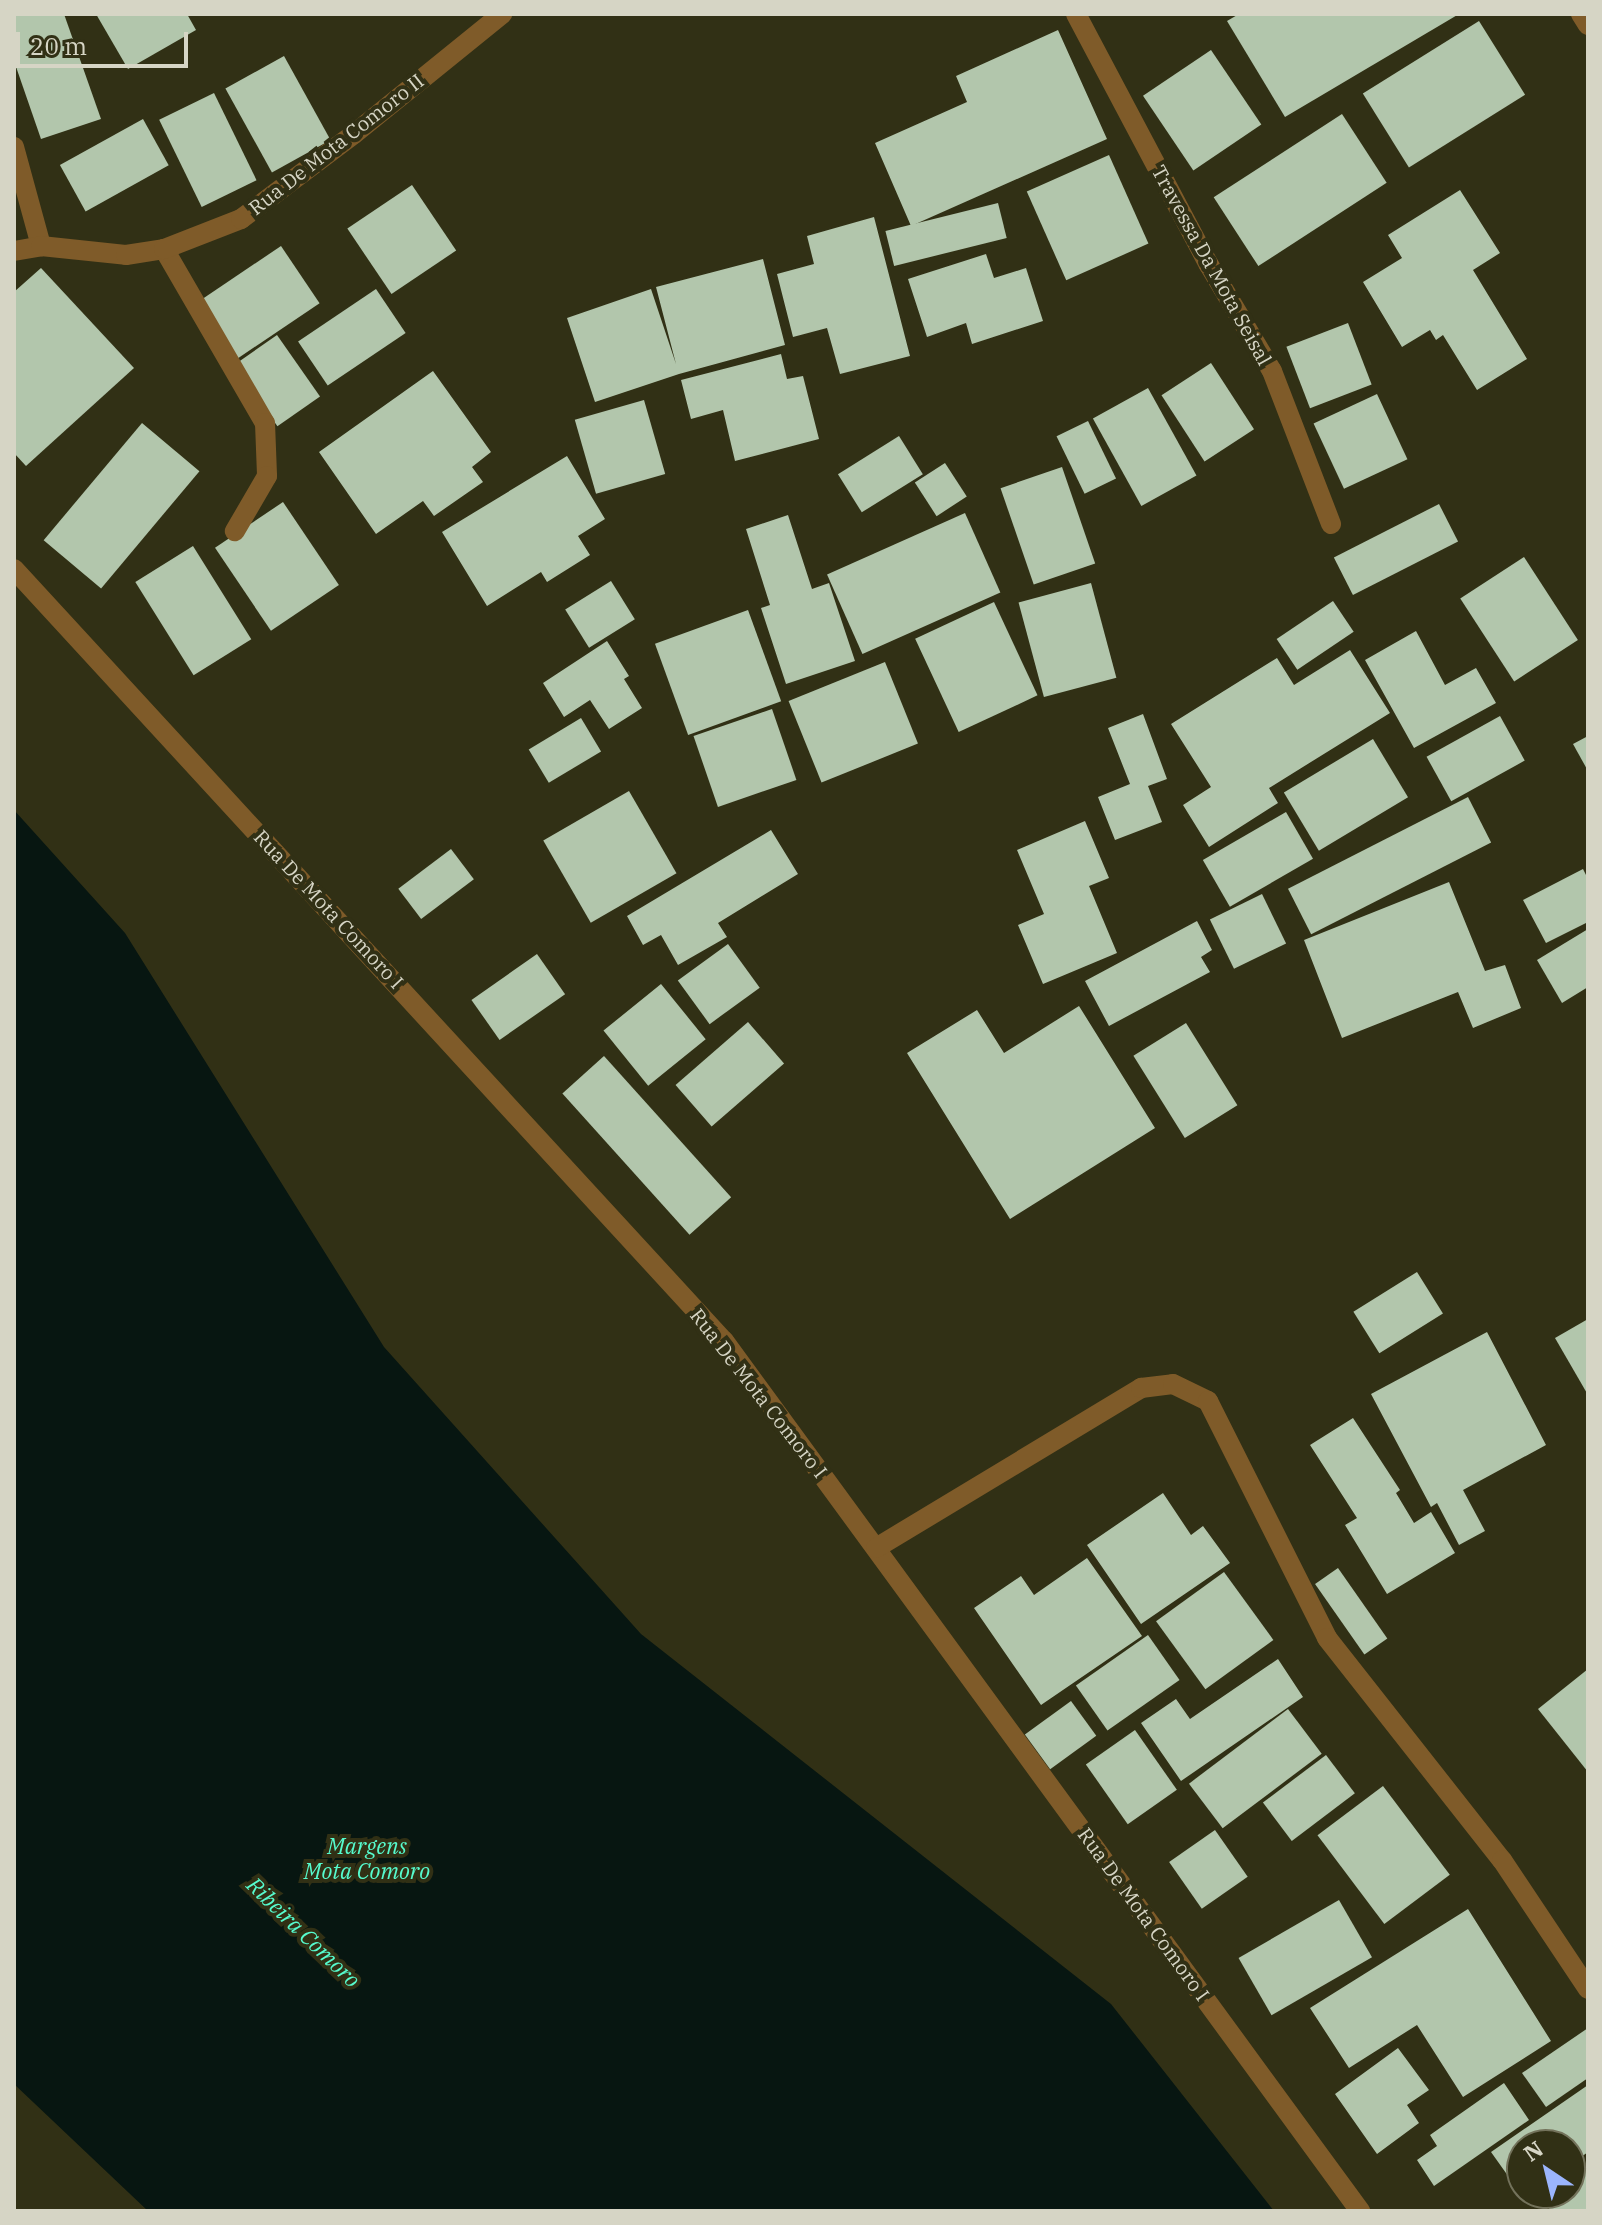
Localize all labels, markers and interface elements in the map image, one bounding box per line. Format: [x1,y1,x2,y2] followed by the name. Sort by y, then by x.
[20,16,192,66] scale bar
[30,30,87,62] text: 20 m
[244,68,428,220] street label: Rua De Mota Comoro II
[1147,161,1277,369] street label: Travessa Da Mota Seisal
[249,825,409,993] street label: Rua De Mota Comoro I
[685,1304,833,1482] street label: Rua De Mota Comoro I
[1073,1823,1215,2005] street label: Rua De Mota Comoro I
[304,1832,430,1884] water label: Margens Mota Comoro
[242,1871,366,1993] water label: Ribeira Comoro
[1506,2129,1586,2209] north arrow
[1518,2134,1549,2167] text: N

